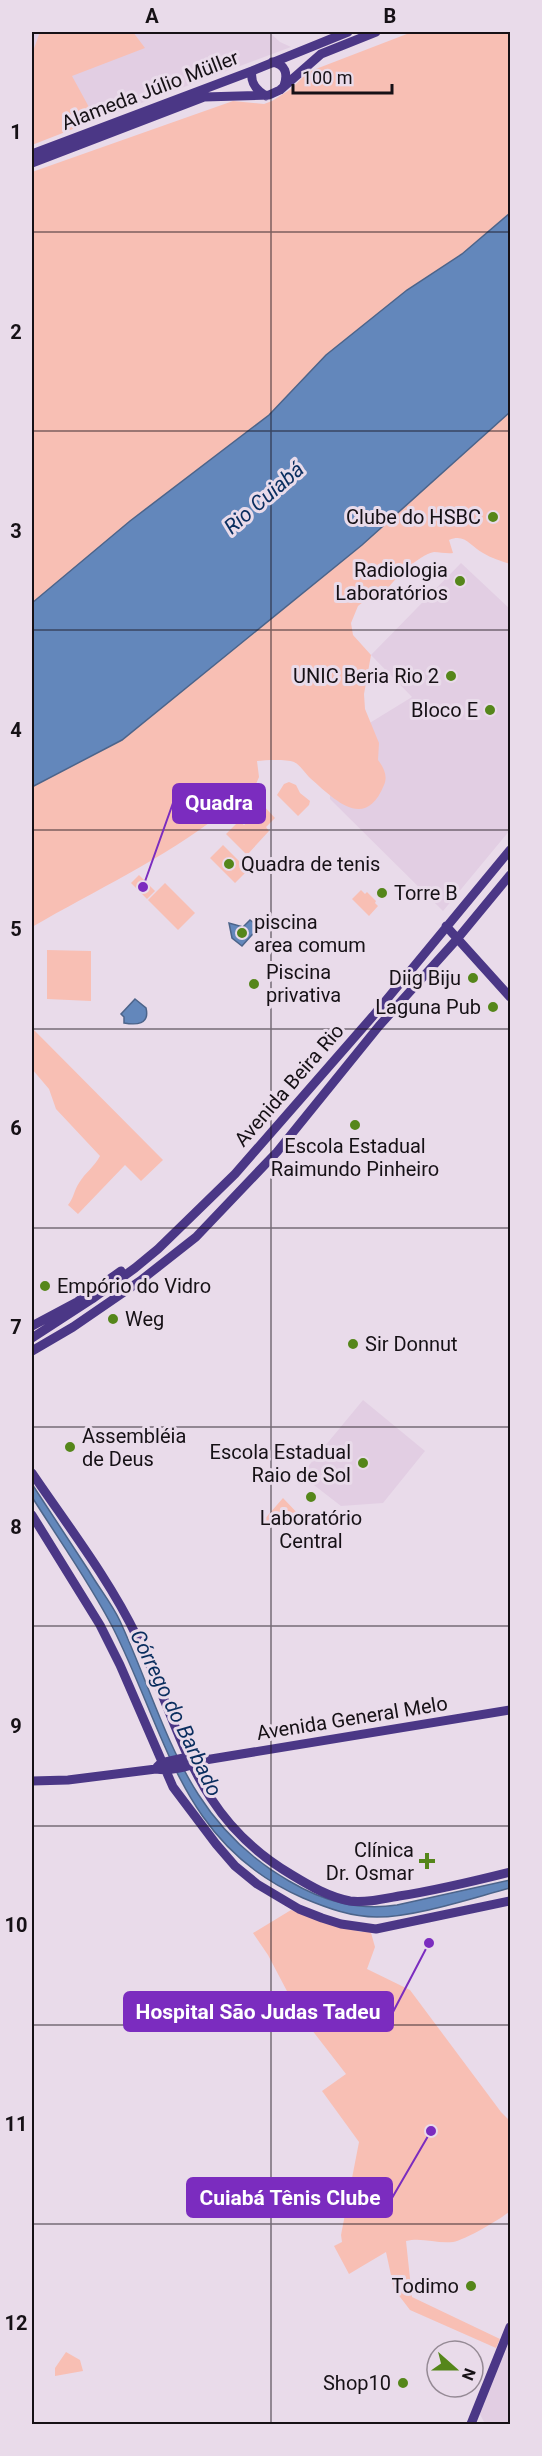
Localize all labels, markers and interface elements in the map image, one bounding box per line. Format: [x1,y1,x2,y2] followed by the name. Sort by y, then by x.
[145,4,159,28] text: A
[384,4,396,28] text: B
[58,45,242,135] street label: Alameda Júlio Müller
[293,57,392,95] scale bar
[302,67,353,88] text: 100 m
[10,120,22,144] text: 1
[10,320,22,344] text: 2
[219,457,309,539] water label: Rio Cuiabá
[346,505,481,529] place label: Clube do HSBC
[486,510,500,524] marker: Clube do HSBC
[10,519,22,543] text: 3
[335,558,448,605] place label: Radiologia Laboratórios
[453,574,467,588] marker: Radiologia Laboratórios
[293,664,439,688] place label: UNIC Beria Rio 2
[444,669,458,683] marker: UNIC Beria Rio 2
[411,698,478,722] place label: Bloco E
[483,703,497,717] marker: Bloco E
[10,718,22,742] text: 4
[173,784,265,823] callout: Quadra
[185,791,253,815] text: Quadra
[241,852,380,876] place label: Quadra de tenis
[222,857,236,871] marker: Quadra de tenis
[394,881,458,905] place label: Torre B
[375,886,389,900] marker: Torre B
[254,910,366,957] place label: piscina area comum
[10,917,22,941] text: 5
[235,926,249,940] marker: piscina area comum
[266,960,341,1007] place label: Piscina privativa
[389,966,461,990] place label: Diig Biju
[466,971,480,985] marker: Diig Biju
[247,977,261,991] marker: Piscina privativa
[375,995,481,1019] place label: Laguna Pub
[486,1000,500,1014] marker: Laguna Pub
[229,1019,349,1151] street label: Avenida Beira Rio
[10,1116,22,1140] text: 6
[348,1118,362,1132] marker: Escola Estadual Raimundo Pinheiro
[271,1134,439,1181] place label: Escola Estadual Raimundo Pinheiro
[57,1274,211,1298] place label: Empório do Vidro
[38,1279,52,1293] marker: Empório do Vidro
[125,1307,164,1331] place label: Weg
[106,1312,120,1326] marker: Weg
[10,1315,22,1339] text: 7
[365,1332,458,1356] place label: Sir Donnut
[346,1337,360,1351] marker: Sir Donnut
[82,1424,186,1471] place label: Assembléia de Deus
[63,1440,77,1454] marker: Assembléia de Deus
[210,1440,351,1487] place label: Escola Estadual Raio de Sol
[356,1456,370,1470] marker: Escola Estadual Raio de Sol
[304,1490,318,1504] marker: Laboratório Central
[260,1506,362,1553] place label: Laboratório Central
[10,1515,22,1539] text: 8
[125,1626,227,1800] water label: Córrego do Barbado
[255,1691,449,1745] street label: Avenida General Melo
[10,1714,22,1738] text: 9
[326,1838,414,1885] place label: Clínica Dr. Osmar
[418,1852,436,1870] marker: Clínica Dr. Osmar
[5,1913,27,1937] text: 10
[124,1992,393,2031] callout: Hospital São Judas Tadeu
[136,2000,380,2024] text: Hospital São Judas Tadeu
[5,2112,27,2136] text: 11
[187,2178,392,2217] callout: Cuiabá Tênis Clube
[200,2186,380,2210] text: Cuiabá Tênis Clube
[392,2274,459,2298] place label: Todimo
[464,2279,478,2293] marker: Todimo
[5,2311,27,2335] text: 12
[425,2339,485,2399] north arrow
[458,2366,479,2383] text: N
[323,2371,391,2395] place label: Shop10
[396,2376,410,2390] marker: Shop10

